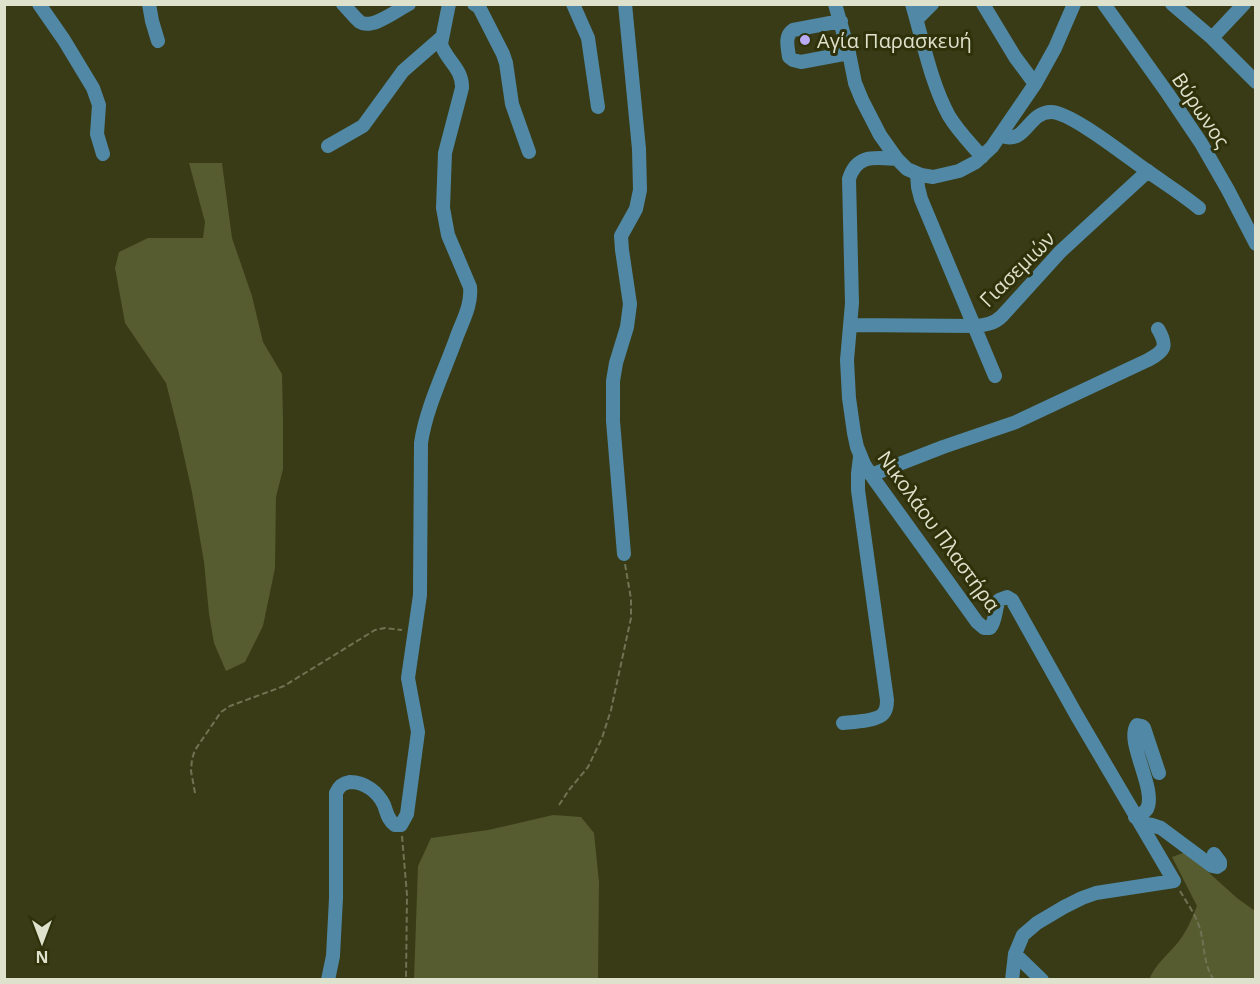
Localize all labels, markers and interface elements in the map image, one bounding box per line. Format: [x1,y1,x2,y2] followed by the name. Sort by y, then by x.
[817,27,972,54] place label: Αγία Παρασκευή
[798,33,812,47] marker: Αγία Παρασκευή
[1166,67,1236,153] street label: Βύρωνος
[973,225,1061,313] street label: Γιασεμιών
[872,445,1006,617] street label: Νικολάου Πλαστήρα
[12,912,72,972] north arrow
[35,946,49,968] text: N

